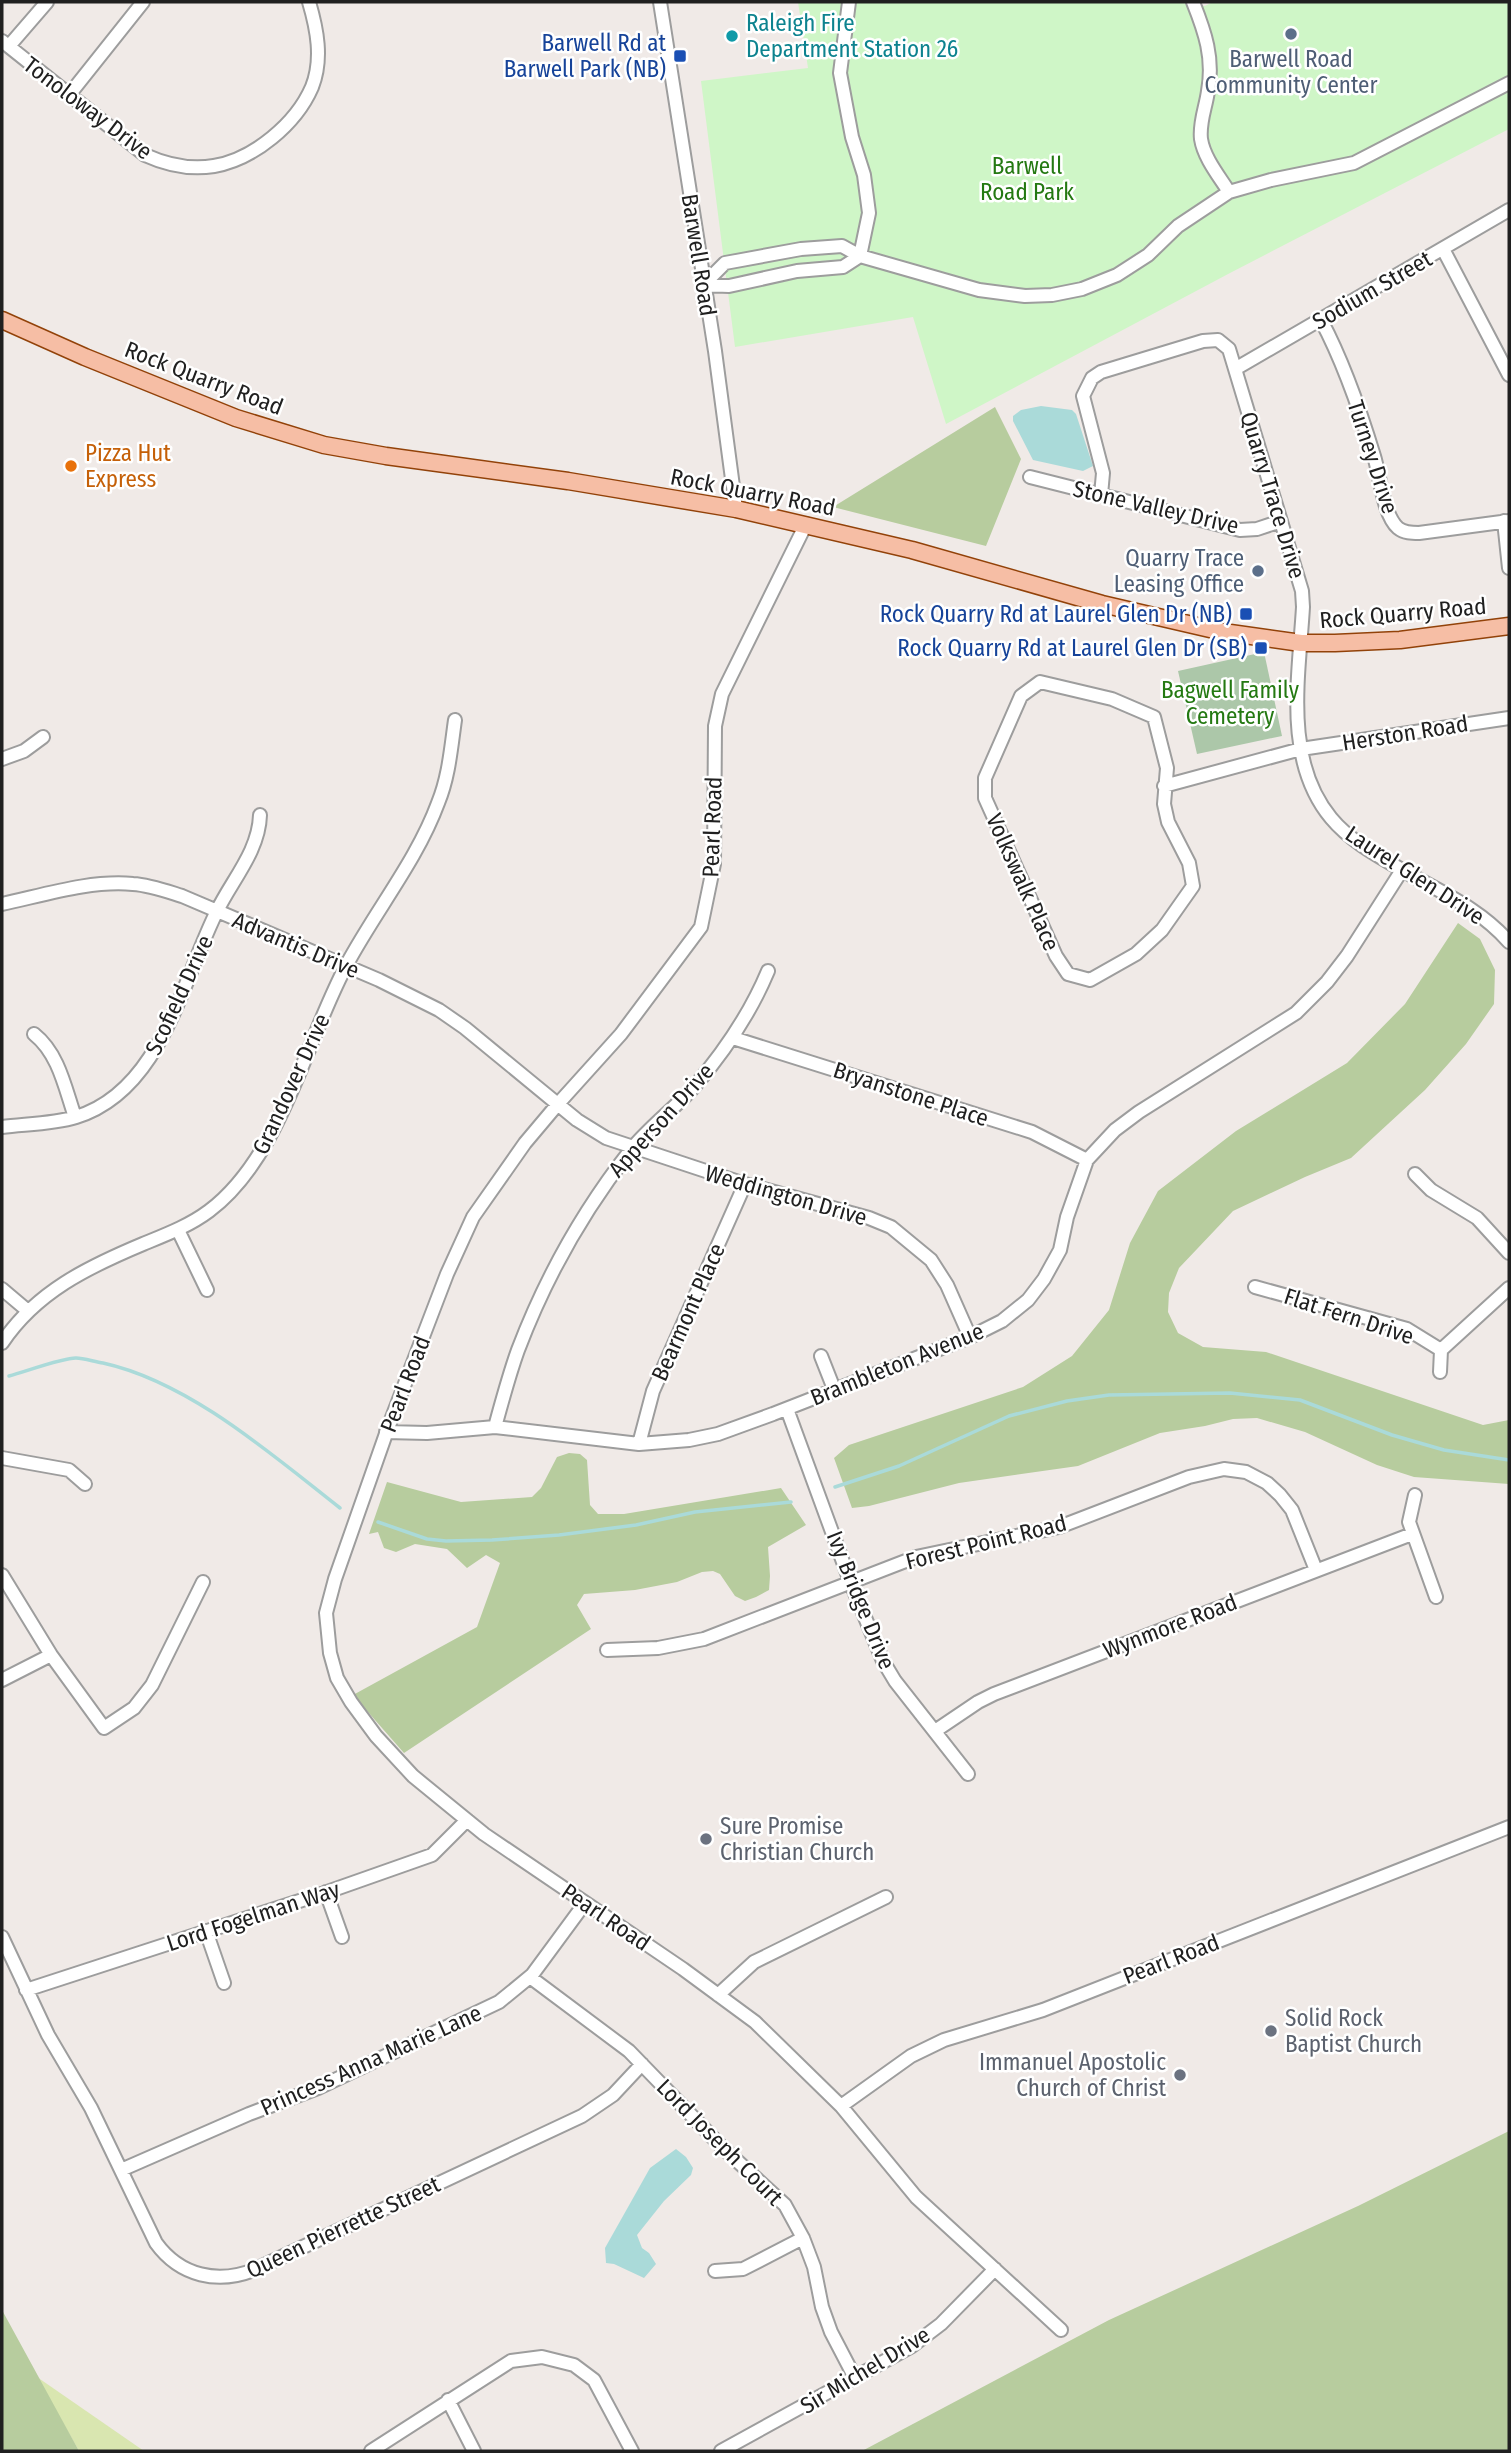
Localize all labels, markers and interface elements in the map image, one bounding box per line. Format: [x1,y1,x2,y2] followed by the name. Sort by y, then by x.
[746,9,958,63] place label: Raleigh Fire Department Station 26
[1283,26,1299,42] marker: Barwell Road Community Center
[724,28,740,44] marker: Raleigh Fire Department Station 26
[504,29,666,83] place label: Barwell Rd at Barwell Park (NB)
[1204,45,1378,99] place label: Barwell Road Community Center
[672,48,688,64] marker: Barwell Rd at Barwell Park (NB)
[18,51,158,165] street label: Tonoloway Drive
[980,152,1074,206] park label: Barwell Road Park
[676,192,722,318] street label: Barwell Road
[1307,244,1437,335] street label: Sodium Street
[121,335,287,421] street label: Rock Quarry Road
[1342,397,1404,517] street label: Turney Drive
[1234,408,1312,582] street label: Quarry Trace Drive
[85,439,171,493] place label: Pizza Hut Express
[63,458,79,474] marker: Pizza Hut Express
[668,462,838,522] street label: Rock Quarry Road
[1070,474,1242,540] street label: Stone Valley Drive
[1114,544,1244,598] place label: Quarry Trace Leasing Office
[1250,563,1266,579] marker: Quarry Trace Leasing Office
[1318,592,1488,634] street label: Rock Quarry Road
[880,600,1232,628] place label: Rock Quarry Rd at Laurel Glen Dr (NB)
[1238,606,1254,622] marker: Rock Quarry Rd at Laurel Glen Dr (NB)
[897,634,1247,662] place label: Rock Quarry Rd at Laurel Glen Dr (SB)
[1253,640,1269,656] marker: Rock Quarry Rd at Laurel Glen Dr (SB)
[1161,676,1300,730] park label: Bagwell Family Cemetery
[1340,709,1470,757] street label: Herston Road
[696,776,728,878] street label: Pearl Road
[980,809,1066,955] street label: Volkswalk Place
[1340,820,1490,930] street label: Laurel Glen Drive
[228,906,364,984] street label: Advantis Drive
[139,931,219,1059] street label: Scofield Drive
[246,1009,336,1159] street label: Grandover Drive
[830,1056,992,1132] street label: Bryanstone Place
[602,1057,720,1183] street label: Apperson Drive
[702,1158,870,1232] street label: Weddington Drive
[645,1239,731,1385] street label: Bearmont Place
[1281,1282,1417,1350] street label: Flat Fern Drive
[806,1316,988,1412] street label: Brambleton Avenue
[374,1332,436,1436] street label: Pearl Road
[903,1508,1069,1576] street label: Forest Point Road
[821,1527,901,1673] street label: Ivy Bridge Drive
[1099,1588,1241,1664] street label: Wynmore Road
[720,1812,874,1866] place label: Sure Promise Christian Church
[698,1831,714,1847] marker: Sure Promise Christian Church
[163,1875,344,1957] street label: Lord Fogelman Way
[556,1877,656,1957] street label: Pearl Road
[1119,1928,1223,1990] street label: Pearl Road
[256,1999,486,2121] street label: Princess Anna Marie Lane
[1285,2004,1422,2058] place label: Solid Rock Baptist Church
[1263,2023,1279,2039] marker: Solid Rock Baptist Church
[979,2048,1166,2102] place label: Immanuel Apostolic Church of Christ
[1172,2067,1188,2083] marker: Immanuel Apostolic Church of Christ
[651,2073,789,2211] street label: Lord Joseph Court
[242,2170,445,2284] street label: Queen Pierrette Street
[795,2320,935,2420] street label: Sir Michel Drive

